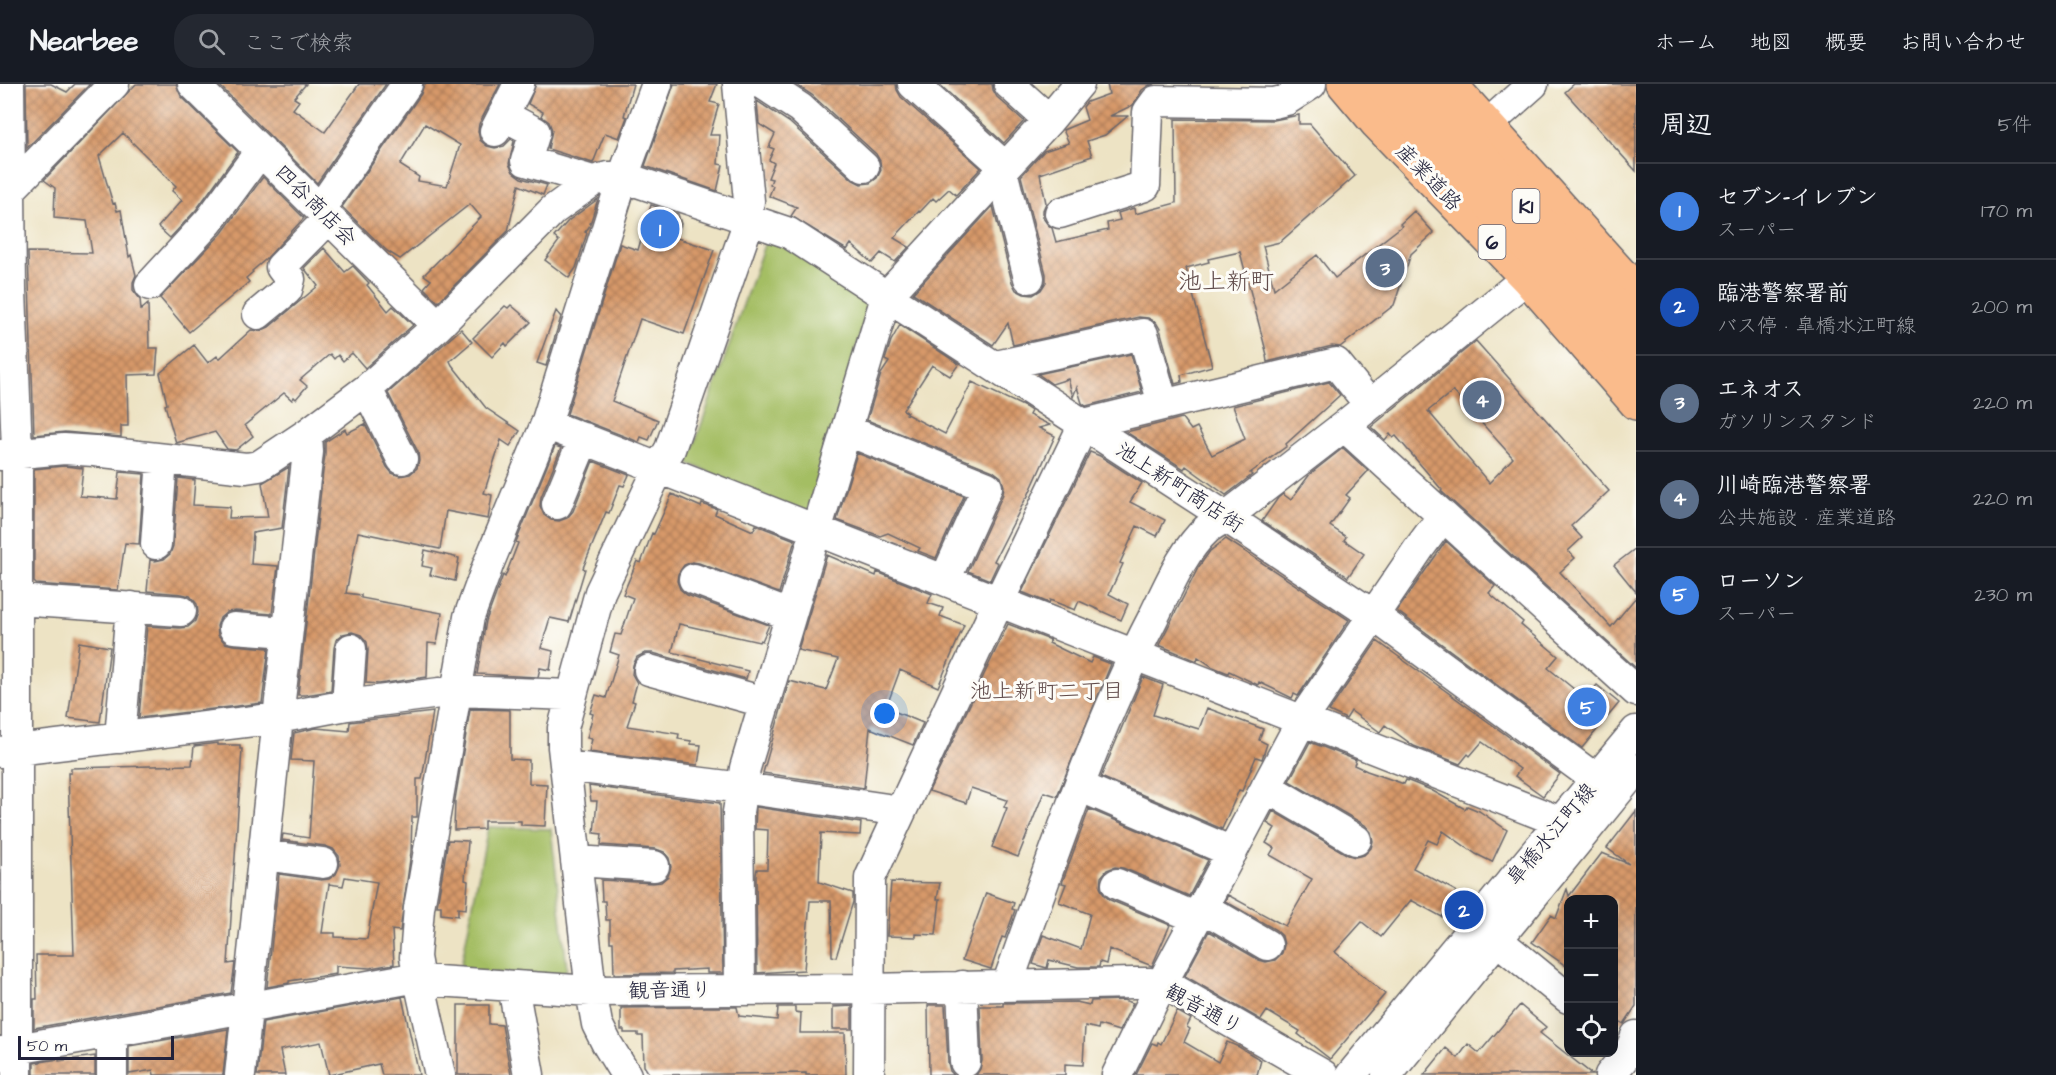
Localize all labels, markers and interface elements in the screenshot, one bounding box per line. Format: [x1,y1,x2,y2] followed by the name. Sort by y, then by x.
[174,14,594,68] search box
[30,22,138,61] text: Nearbee
[195,25,228,58] icon: search
[243,28,353,59] text: ここで検索
[1655,28,1717,57] text: ホーム
[1750,28,1792,57] text: 地図
[1825,28,1867,57] text: 概要
[1900,28,2026,57] text: お問い合わせ
[1660,107,1712,143] text: 周辺
[1998,111,2032,139] text: 5件
[1389,137,1468,218] street label: 産業道路
[268,158,363,253] street label: 四谷商店会
[1717,182,1878,213] text: セブン-イレブン
[1512,189,1540,223] road number: K1
[1678,197,1681,225] text: 1
[1981,197,2032,225] text: 170 m
[640,206,680,252] pin: 1
[1717,216,1796,244] text: スーパー
[1478,225,1506,259] road number: 6
[1366,246,1404,291] pin: 3
[1178,265,1274,299] district label: 池上新町
[1717,278,1849,309] text: 臨港警察署前
[1674,293,1685,321] text: 2
[1972,293,2032,321] text: 200 m
[1717,312,1916,340] text: バス停 · 皐橋水江町線
[1717,374,1804,405] text: エネオス
[1462,378,1502,422] pin: 4
[1674,389,1685,417] text: 3
[1973,389,2032,417] text: 220 m
[1717,408,1877,436] text: ガソリンスタンド
[1110,435,1249,540] street label: 池上新町商店街
[1717,470,1871,501] text: 川崎臨港警察署
[1673,485,1686,513] text: 4
[1973,485,2032,513] text: 220 m
[1717,504,1896,532] text: 公共施設 · 産業道路
[1717,566,1805,597] text: ローソン
[1672,581,1687,609] text: 5
[1974,581,2032,609] text: 230 m
[1717,600,1796,628] text: スーパー
[970,676,1124,707] district label: 池上新町二丁目
[1568,684,1606,730] pin: 5
[870,699,899,728] your location
[1500,777,1603,892] street label: 皐橋水江町線
[1444,888,1484,932] pin: 2
[1564,895,1618,1057] map controls
[1564,895,1618,949] button: +
[1564,949,1618,1003] button: −
[628,975,712,1006] street label: 観音通り
[1160,977,1248,1042] street label: 観音通り
[1564,1003,1618,1057] button: locate
[18,1033,174,1060] scale bar
[27,1035,67,1057] text: 50 m

